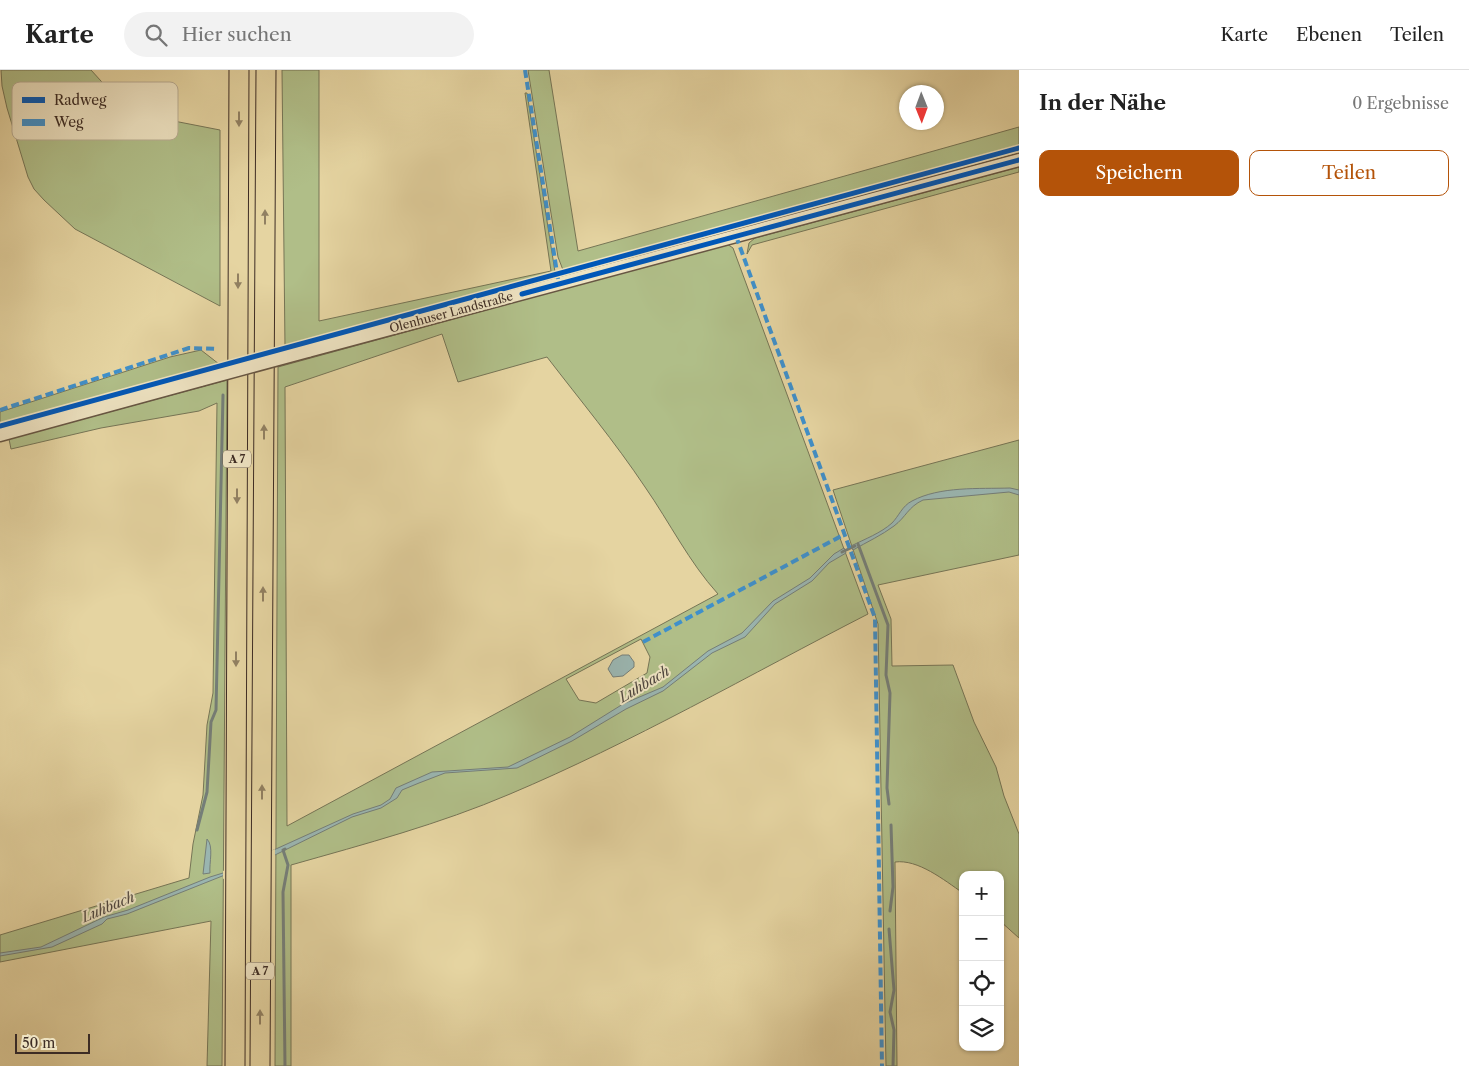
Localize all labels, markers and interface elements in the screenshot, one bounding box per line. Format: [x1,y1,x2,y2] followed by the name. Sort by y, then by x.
[124,12,474,57] search box
[25,20,94,49] text: Karte
[142,21,170,49] icon: search
[182,23,292,46] text: Hier suchen
[1220,24,1268,46] text: Karte
[1296,24,1362,46] text: Ebenen
[1390,24,1444,46] text: Teilen
[12,82,178,140] legend
[899,85,944,130] north arrow
[1039,90,1166,115] text: In der Nähe
[54,91,107,109] text: Radweg
[1352,93,1449,113] text: 0 Ergebnisse
[235,111,243,127] one-way arrow
[53,113,84,131] text: Weg
[1039,150,1239,196] button: Speichern
[1249,150,1449,196] button: Teilen
[261,209,269,225] one-way arrow
[234,273,242,289] one-way arrow
[388,288,515,336] street label: Olenhuser Landstraße
[260,424,268,440] one-way arrow
[223,450,251,468] road number: A 7
[233,488,241,504] one-way arrow
[259,586,267,602] one-way arrow
[232,651,240,667] one-way arrow
[615,662,673,707] water label: Luhbach
[258,784,266,800] one-way arrow
[959,871,1004,1051] map controls
[959,871,1004,916] button: +
[78,888,137,927] water label: Luhbach
[959,916,1004,961] button: −
[959,961,1004,1006] button: locate
[246,962,274,979] road number: A 7
[959,1006,1004,1051] button: layers
[256,1009,264,1025] one-way arrow
[15,1031,90,1054] scale bar
[22,1034,55,1052] text: 50 m

